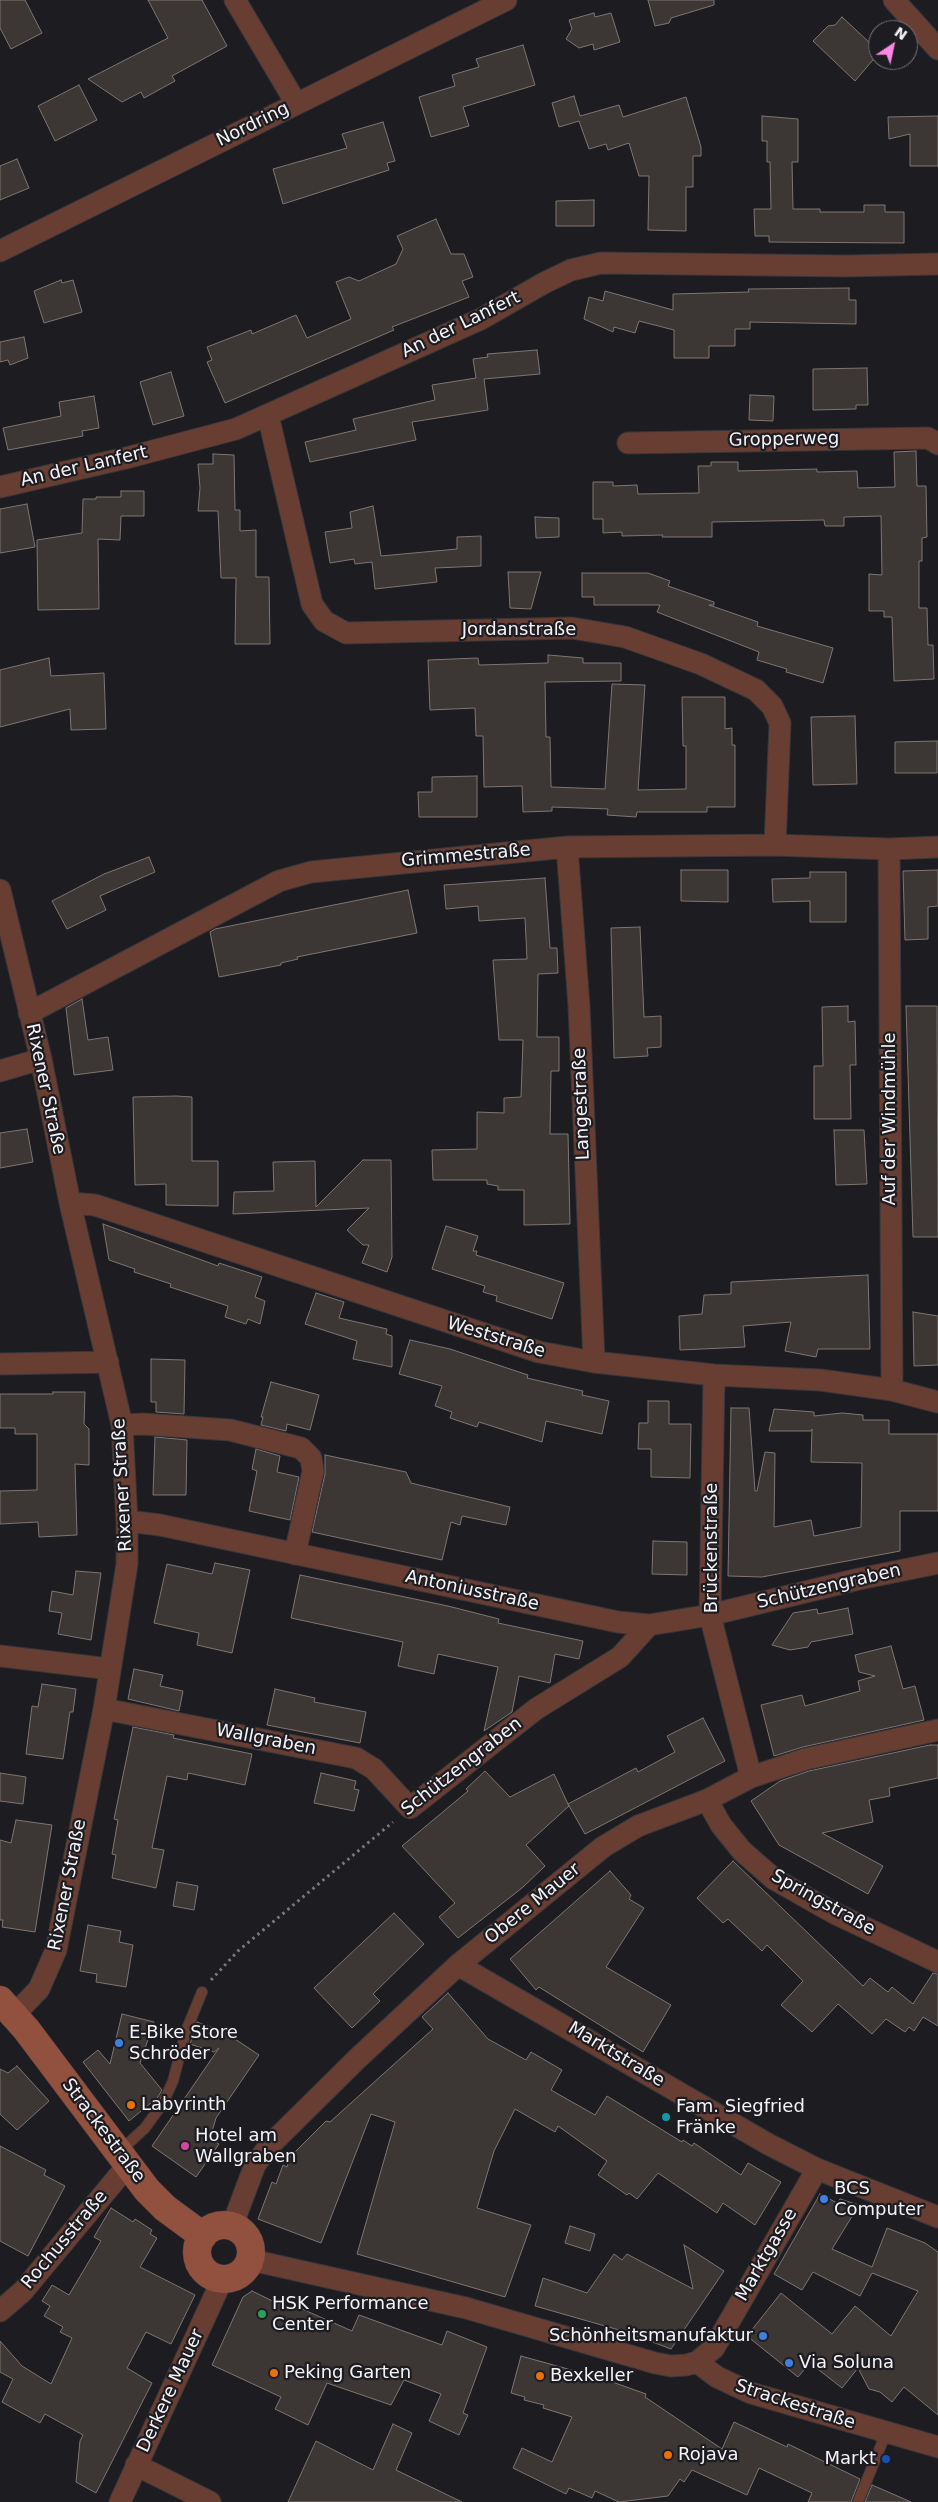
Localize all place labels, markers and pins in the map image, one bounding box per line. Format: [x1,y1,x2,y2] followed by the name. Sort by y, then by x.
[129,2022,238,2064] place label: E-Bike Store Schröder
[113,2037,125,2049] marker: E-Bike Store Schröder
[141,2094,226,2116] place label: Labyrinth
[676,2096,805,2138] place label: Fam. Siegfried Fränke
[125,2099,137,2111] marker: Labyrinth
[660,2111,672,2123] marker: Fam. Siegfried Fränke
[195,2125,296,2168] place label: Hotel am Wallgraben
[179,2140,191,2152] marker: Hotel am Wallgraben
[834,2178,923,2220] place label: BCS Computer
[818,2193,830,2205] marker: BCS Computer
[272,2293,429,2336] place label: HSK Performance Center
[256,2308,268,2320] marker: HSK Performance Center
[549,2325,753,2347] place label: Schönheitsmanufaktur
[757,2330,769,2342] marker: Schönheitsmanufaktur
[799,2352,894,2374] place label: Via Soluna
[783,2357,795,2369] marker: Via Soluna
[284,2362,411,2384] place label: Peking Garten
[550,2365,633,2387] place label: Bexkeller
[268,2367,280,2379] marker: Peking Garten
[534,2370,546,2382] marker: Bexkeller
[678,2444,738,2466] place label: Rojava
[825,2448,876,2470] place label: Markt
[662,2449,674,2461] marker: Rojava
[880,2453,892,2465] marker: Markt

